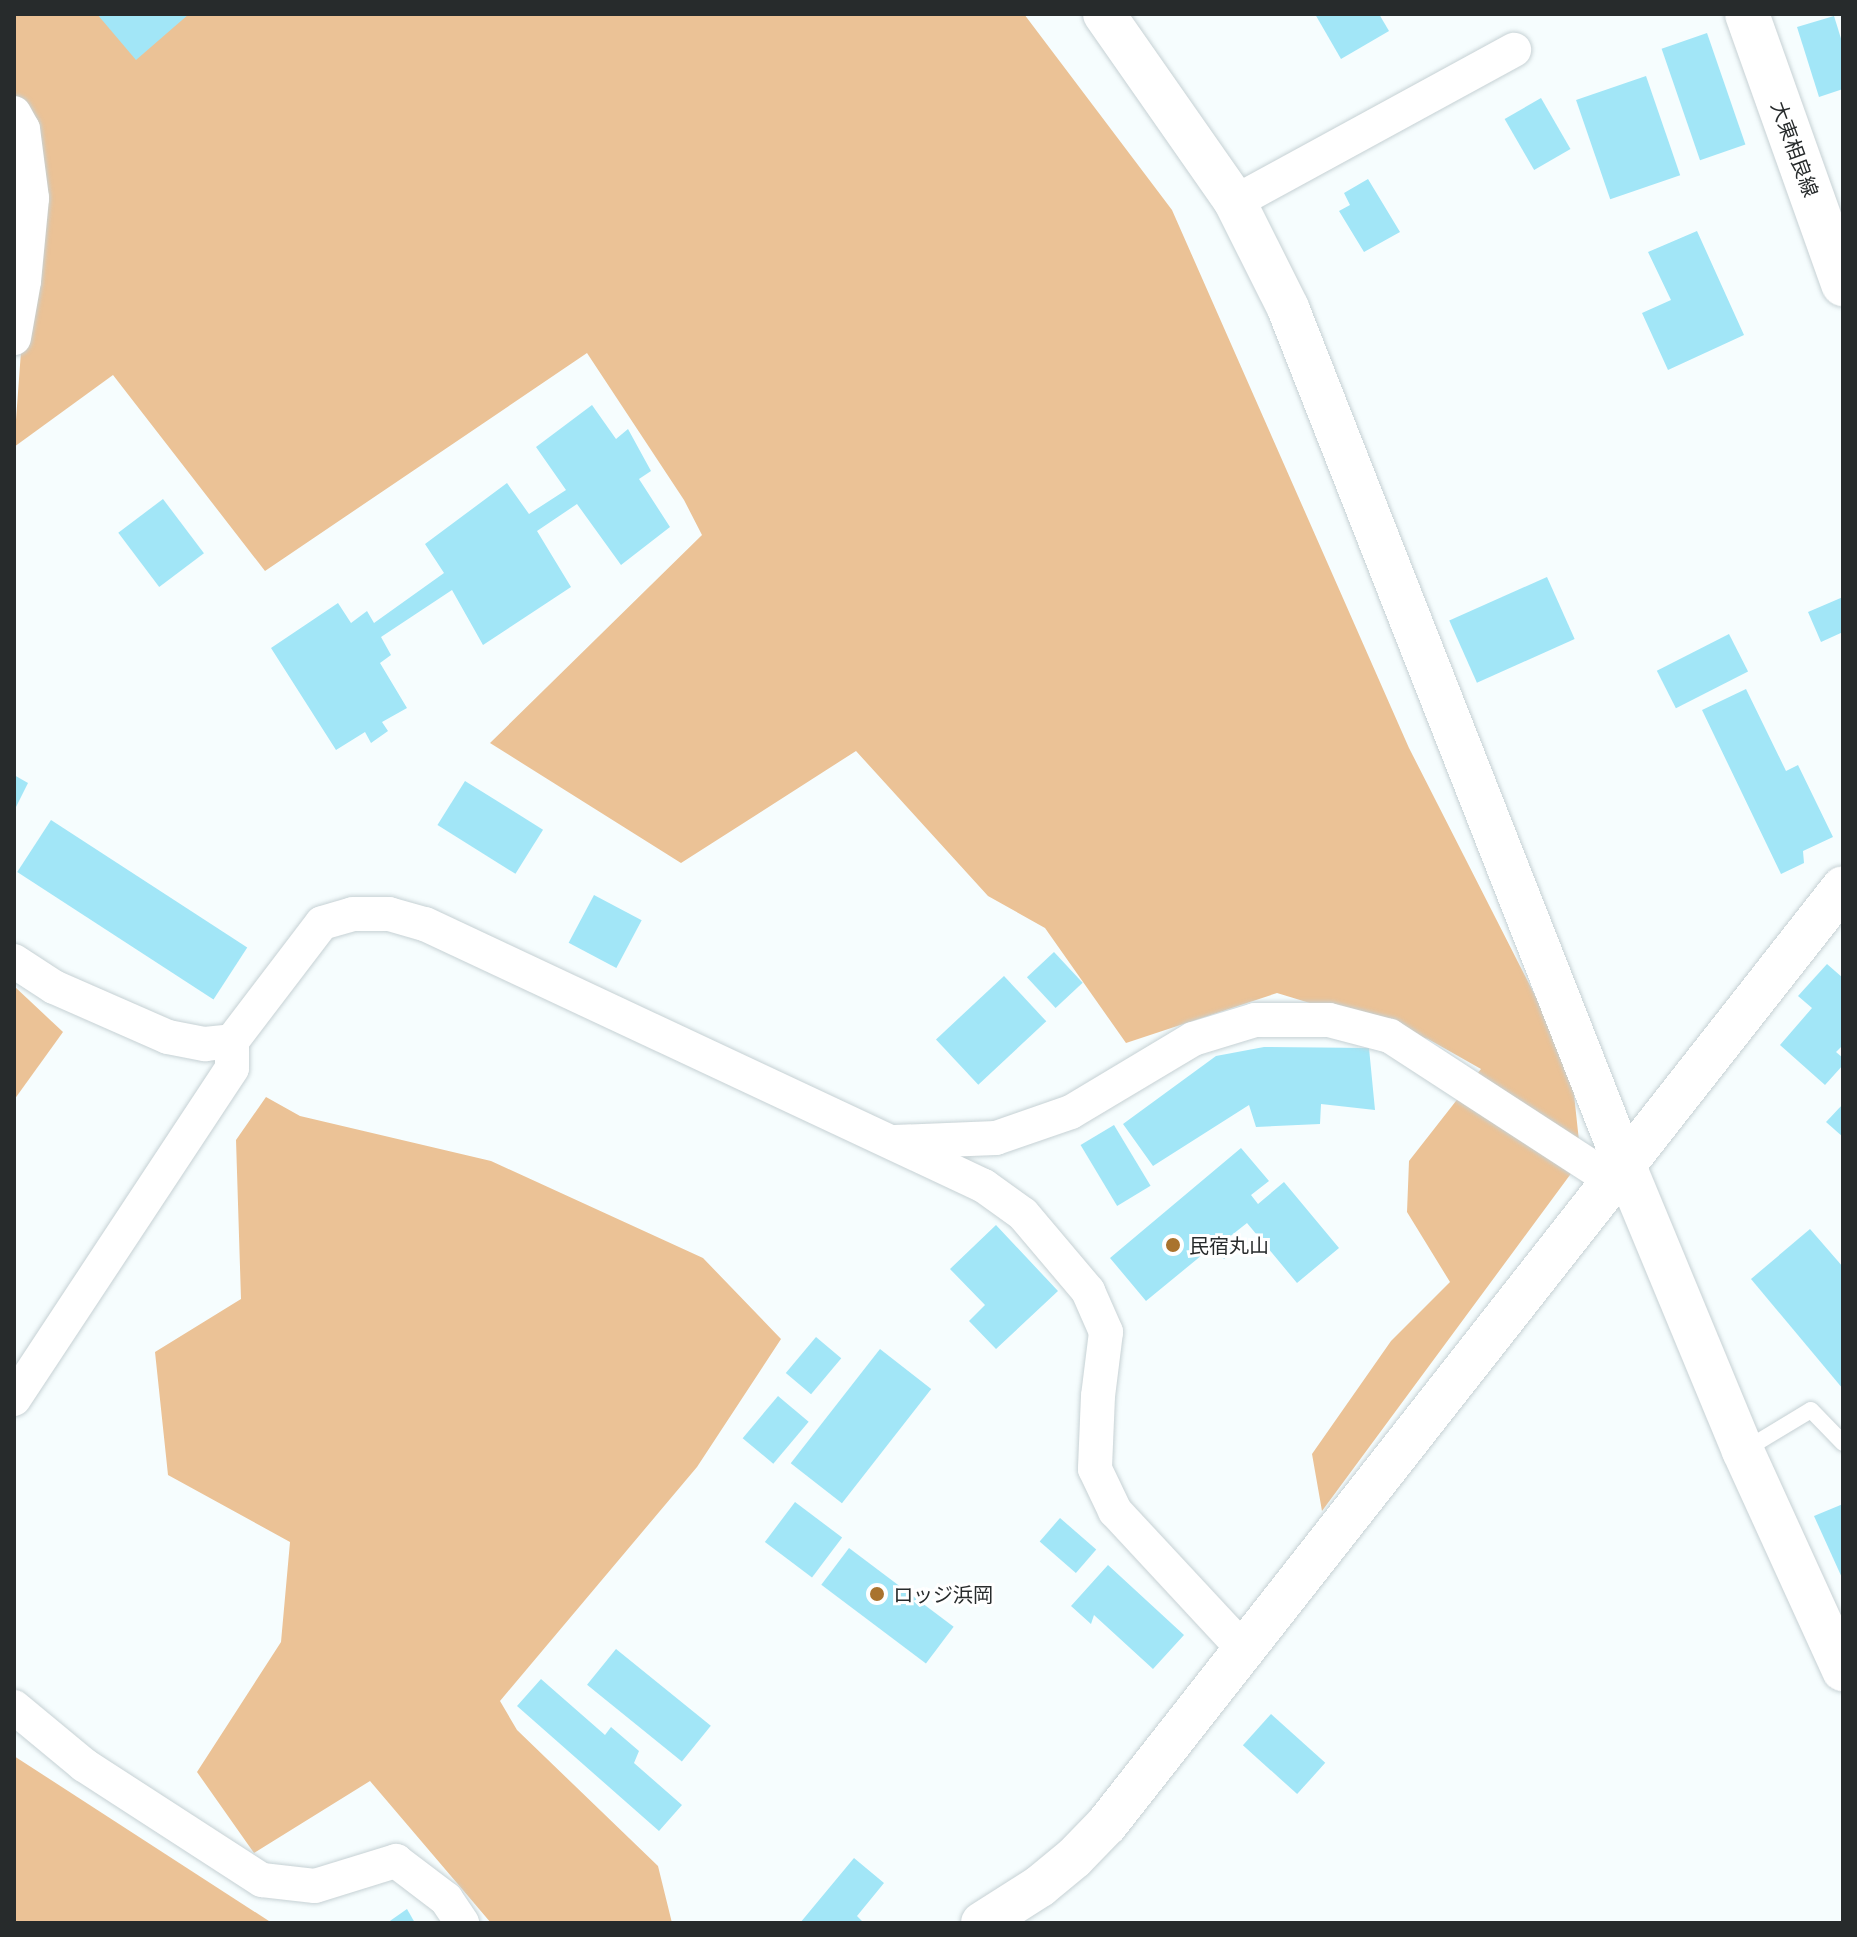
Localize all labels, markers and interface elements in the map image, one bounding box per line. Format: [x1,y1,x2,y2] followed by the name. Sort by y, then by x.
[1767,98,1823,200] street label: 大東相良線
[1189,1233,1269,1257] place label: 民宿丸山
[1164,1236,1182,1254] marker: 民宿丸山
[893,1582,993,1606] place label: ロッジ浜岡
[868,1585,886,1603] marker: ロッジ浜岡

